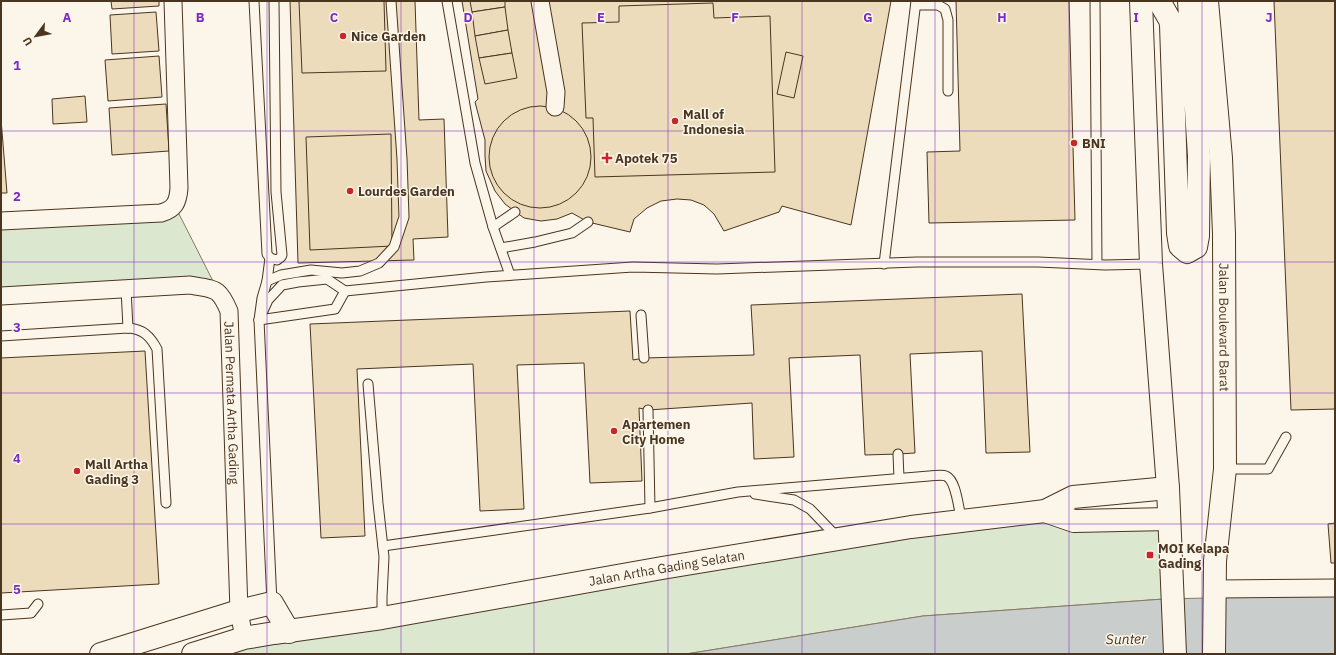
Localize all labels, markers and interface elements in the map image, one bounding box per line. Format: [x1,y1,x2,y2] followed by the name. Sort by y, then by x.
[63,9,72,26] text: A
[196,9,205,26] text: B
[330,9,339,26] text: C
[463,9,473,26] text: D
[597,9,605,26] text: E
[731,9,739,26] text: F
[863,9,873,26] text: G
[997,9,1007,26] text: H
[1133,9,1139,26] text: I
[1265,9,1273,26] text: J
[16,16,56,56] north arrow
[351,28,426,45] place label: Nice Garden
[338,31,348,41] marker: Nice Garden
[20,34,35,48] text: U
[13,57,21,74] text: 1
[683,106,744,138] place label: Mall of Indonesia
[670,116,680,126] marker: Mall of Indonesia
[1082,135,1106,152] place label: BNI
[1069,138,1079,148] marker: BNI
[615,150,678,167] place label: Apotek 75
[602,153,612,163] marker: Apotek 75
[358,183,455,200] place label: Lourdes Garden
[345,186,355,196] marker: Lourdes Garden
[13,188,21,205] text: 2
[1216,263,1233,392] street label: Jalan Boulevard Barat
[13,319,21,336] text: 3
[221,321,243,485] street label: Jalan Permata Artha Gading
[622,416,690,448] place label: Apartemen City Home
[609,426,619,436] marker: Apartemen City Home
[13,450,21,467] text: 4
[85,456,148,488] place label: Mall Artha Gading 3
[72,466,82,476] marker: Mall Artha Gading 3
[1158,540,1229,572] place label: MOI Kelapa Gading
[587,546,746,589] street label: Jalan Artha Gading Selatan
[1145,550,1155,560] marker: MOI Kelapa Gading
[13,581,21,598] text: 5
[1106,630,1147,648] water label: Sunter

